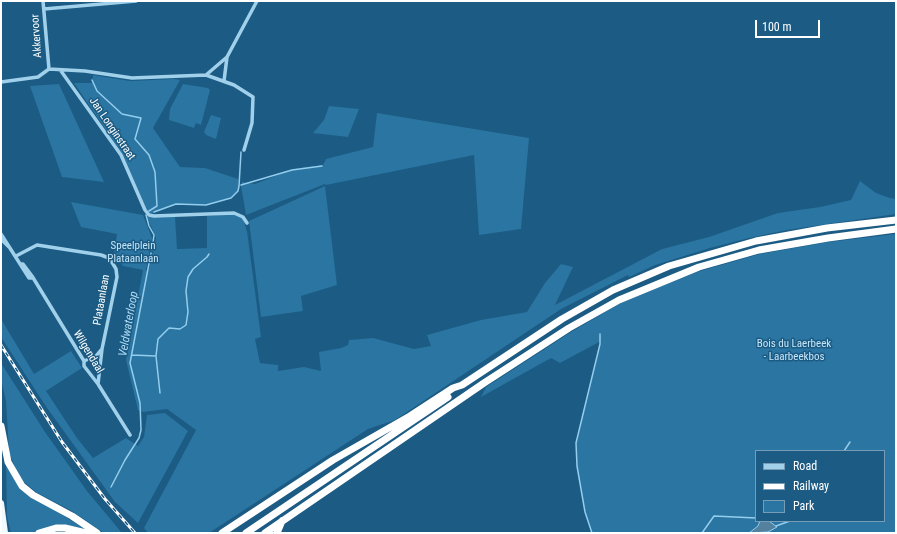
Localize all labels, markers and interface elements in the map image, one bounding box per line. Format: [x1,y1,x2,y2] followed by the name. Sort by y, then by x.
[757,12,822,38] scale bar
[29,14,45,58] street label: Akkervoor
[762,20,792,34] text: 100 m
[86,95,138,163] street label: Jan Longinstraat
[107,239,159,265] park label: Speelplein Plataanlaan
[91,274,113,326] street label: Plataanlaan
[116,290,142,358] water label: Veldwaterloop
[70,328,106,376] street label: Wilgendaal
[757,337,831,363] park label: Bois du Laerbeek - Laarbeekbos
[755,450,885,522] legend
[793,459,817,473] text: Road
[793,479,829,493] text: Railway
[793,499,814,513] text: Park

